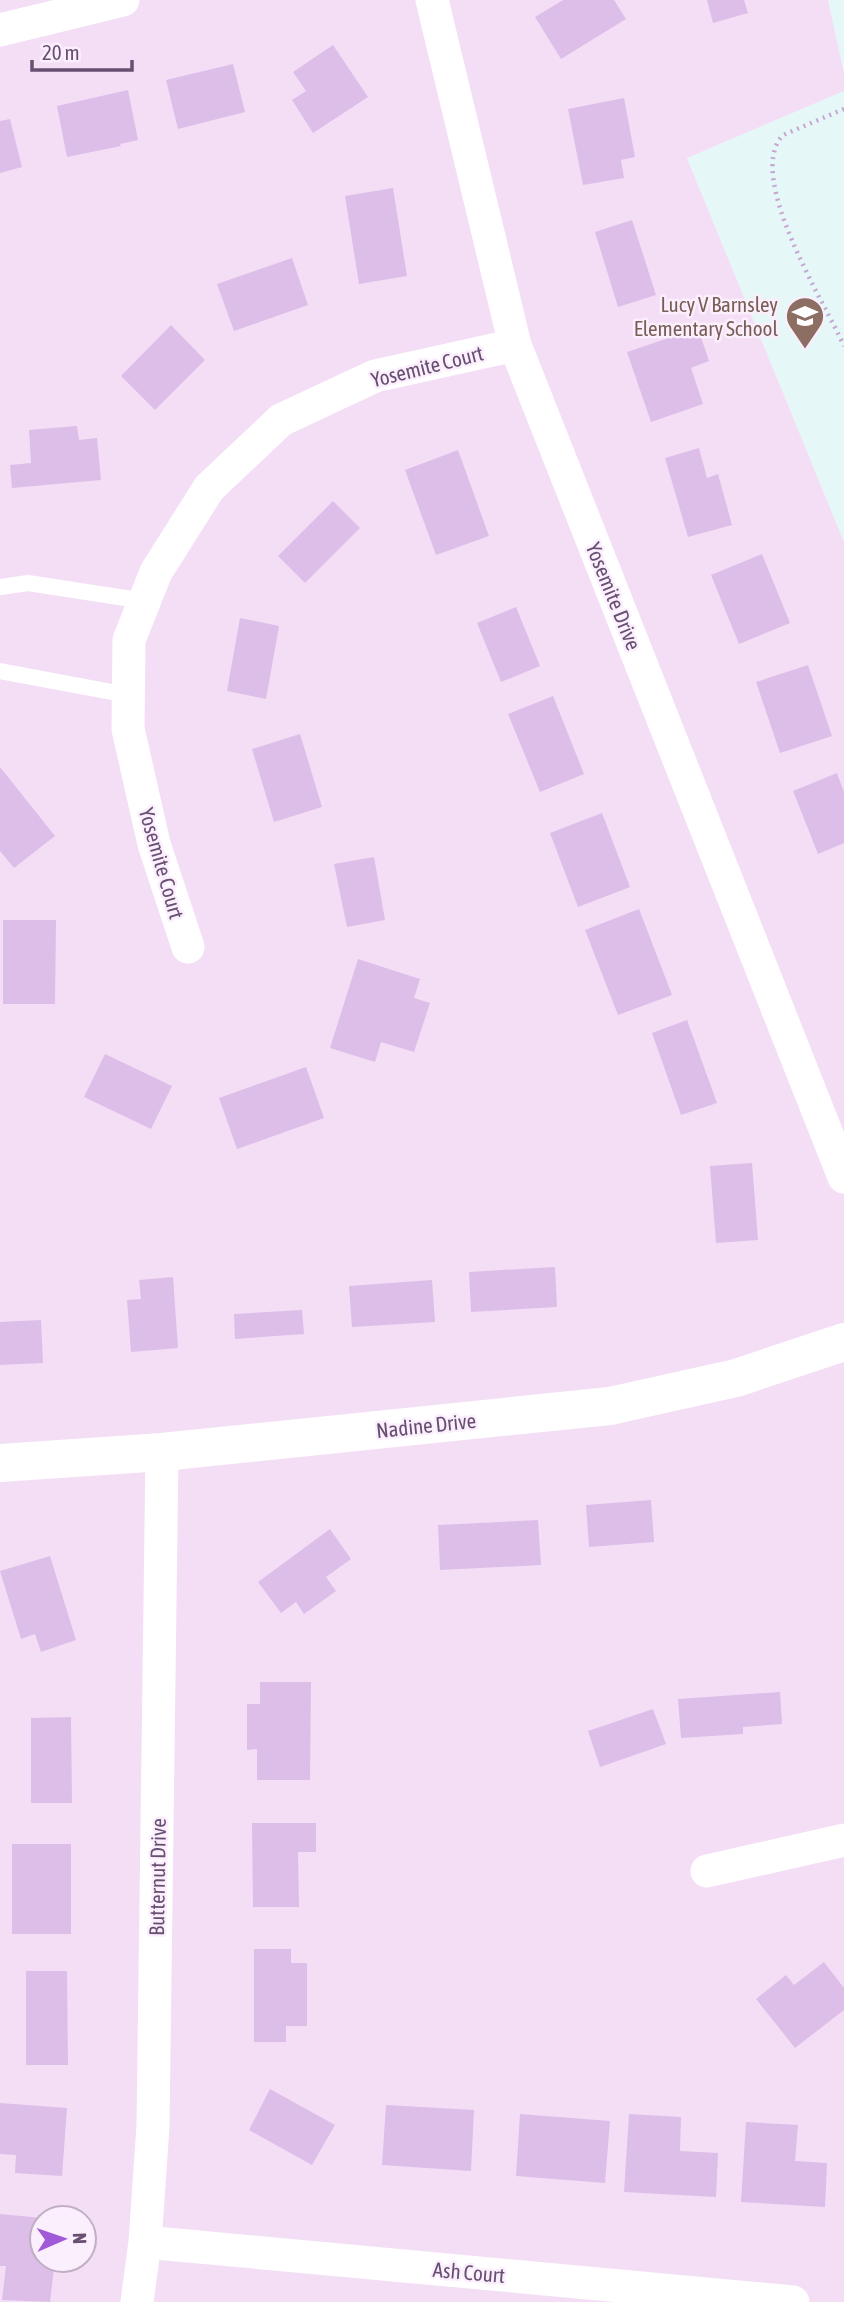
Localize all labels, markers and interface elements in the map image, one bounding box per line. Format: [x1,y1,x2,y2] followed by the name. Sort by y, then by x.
[32,28,131,72] scale bar
[42,40,80,64] text: 20 m
[634,292,778,340] place label: Lucy V Barnsley Elementary School
[784,295,826,350] school or university icon: Lucy V Barnsley Elementary School
[368,340,486,392] street label: Yosemite Court
[582,539,646,653] street label: Yosemite Drive
[135,805,189,921] street label: Yosemite Court
[375,1408,477,1442] street label: Nadine Drive
[144,1818,170,1936] street label: Butternut Drive
[28,2204,98,2274] north arrow
[69,2232,91,2244] text: N
[432,2257,506,2287] street label: Ash Court

